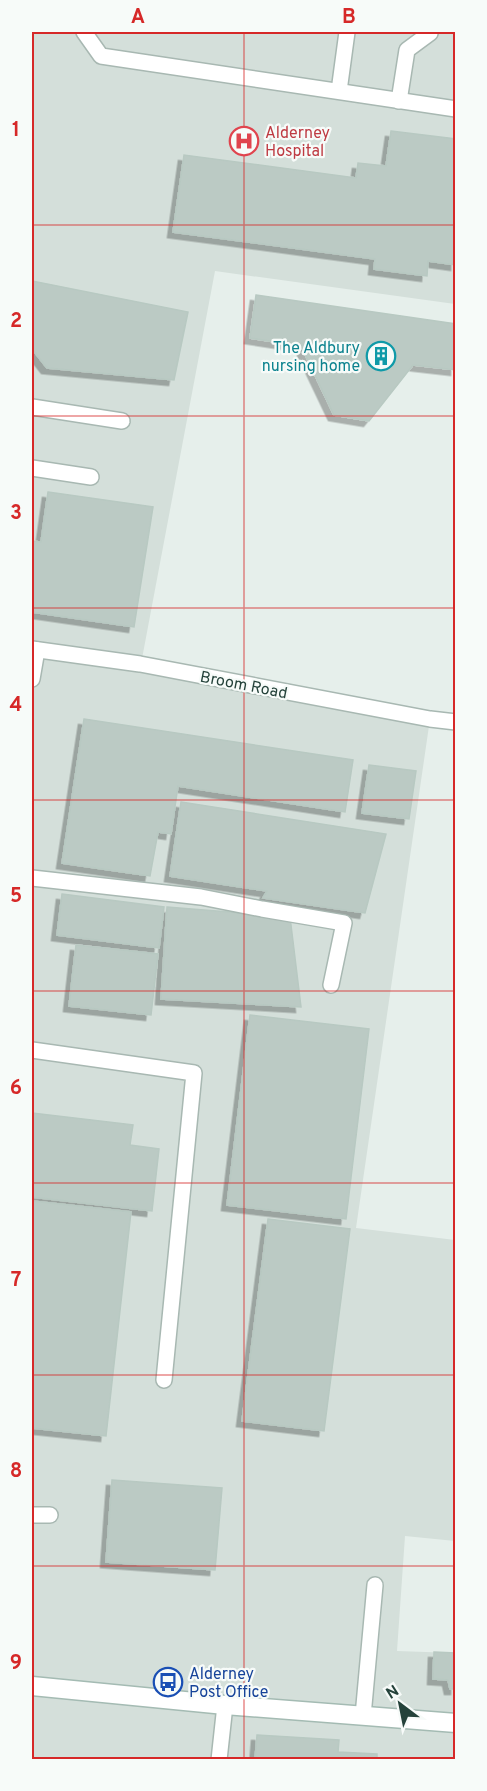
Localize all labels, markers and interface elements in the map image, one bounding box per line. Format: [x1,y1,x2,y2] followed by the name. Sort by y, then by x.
[131,5,145,31] text: A
[342,5,356,31] text: B
[12,118,20,144] text: 1
[265,124,330,162] place label: Alderney Hospital
[228,125,260,157] hospital icon: Alderney Hospital
[10,309,22,335] text: 2
[262,339,360,377] place label: The Aldbury nursing home
[365,340,397,372] building icon: The Aldbury nursing home
[10,501,22,527] text: 3
[198,668,289,704] street label: Broom Road
[10,693,22,719] text: 4
[10,884,22,910] text: 5
[10,1076,22,1102] text: 6
[11,1268,21,1294] text: 7
[10,1459,22,1485] text: 8
[10,1651,22,1677] text: 9
[189,1665,268,1703] place label: Alderney Post Office
[152,1666,184,1698] bus stop icon: Alderney Post Office
[370,1674,430,1734] north arrow
[383,1681,403,1705] text: N

